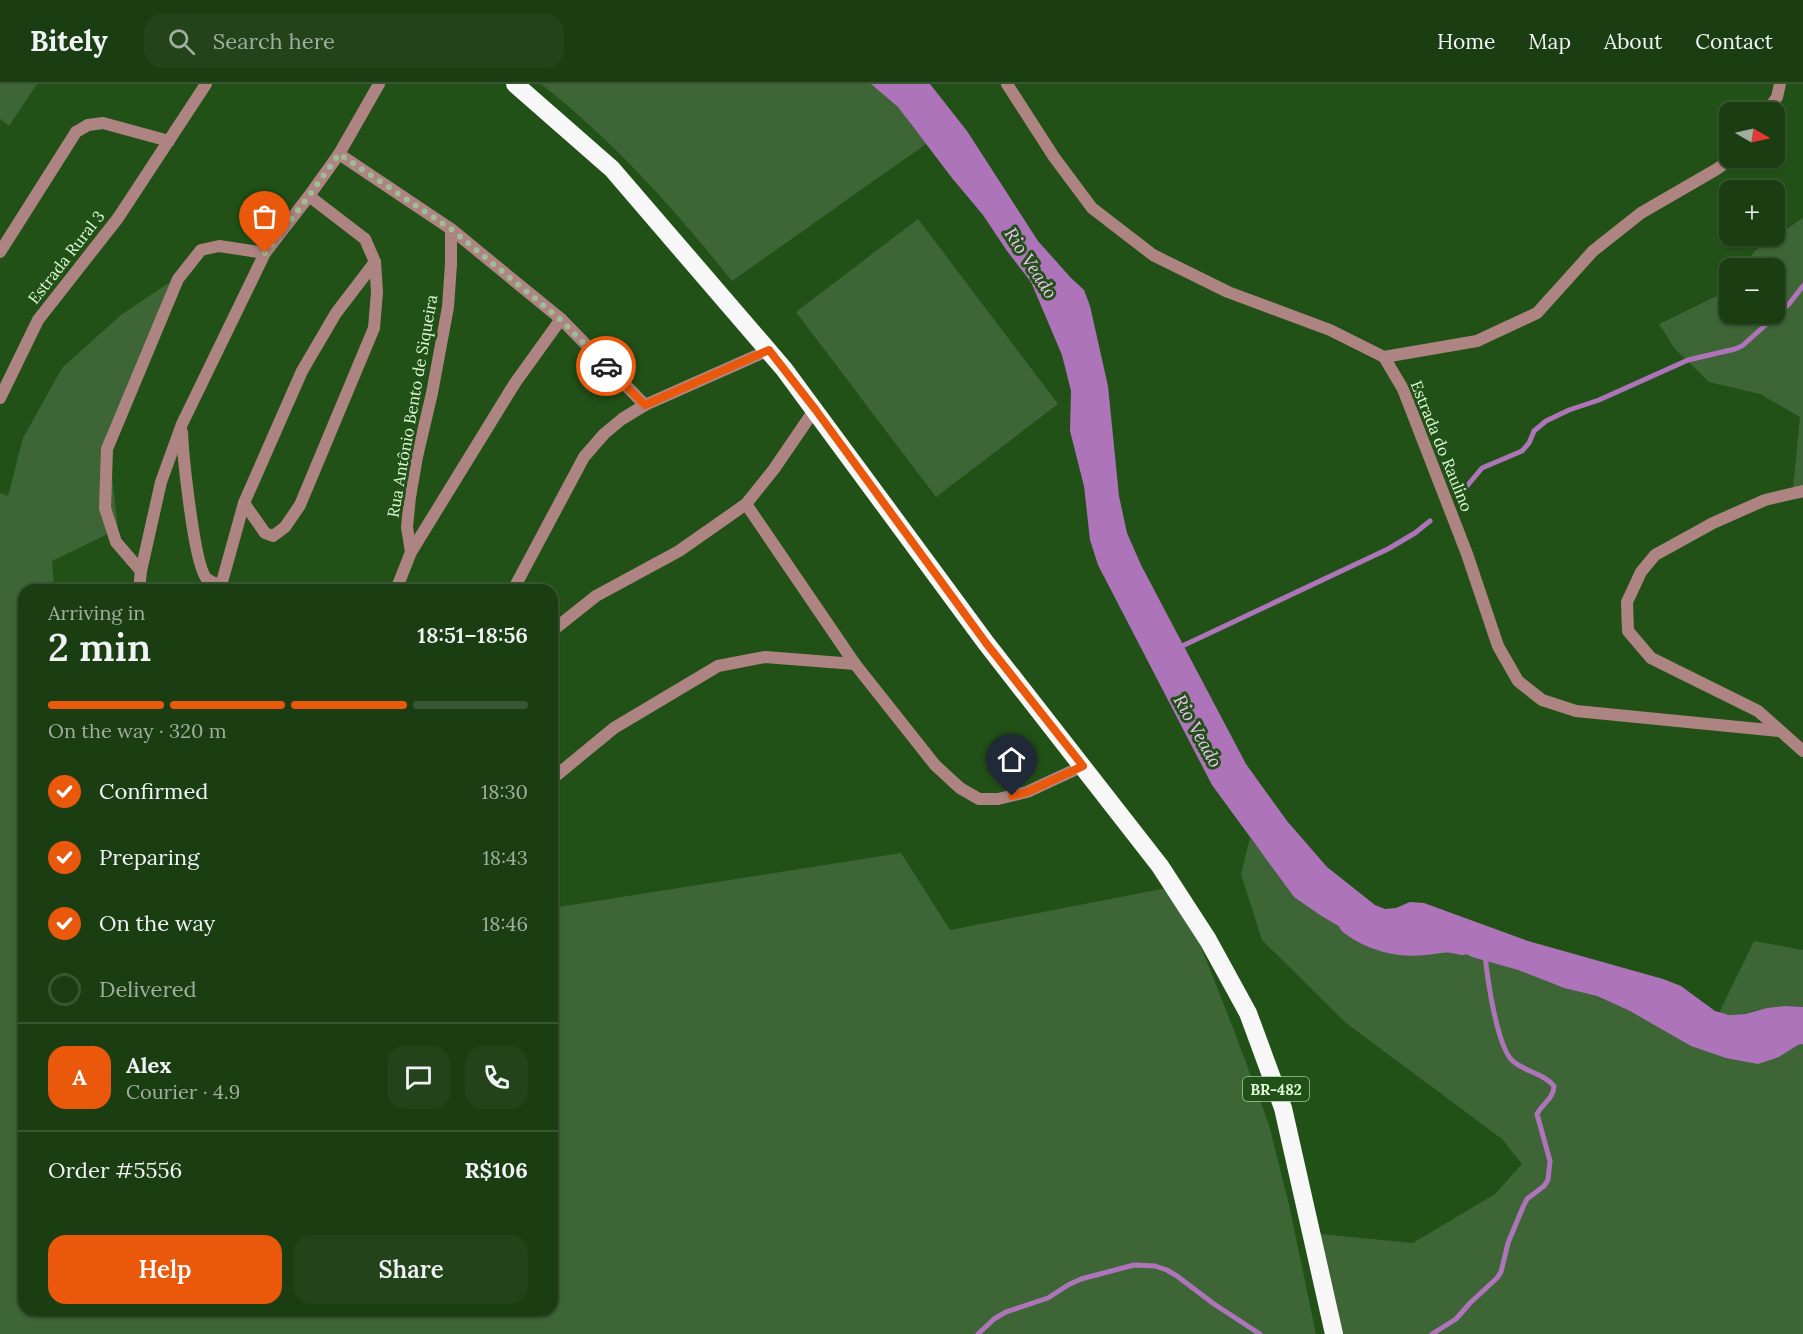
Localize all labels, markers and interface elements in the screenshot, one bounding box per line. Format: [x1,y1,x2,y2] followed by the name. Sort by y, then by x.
[144,14,564,68] search box
[30,23,108,59] text: Bitely
[165,25,198,58] icon: search
[213,27,335,55] text: Search here
[1437,28,1495,55] text: Home
[1528,28,1571,55] text: Map
[1604,28,1662,55] text: About
[1695,28,1773,55] text: Contact
[1719,102,1785,168] north arrow
[1719,102,1785,324] map controls
[1719,180,1785,246] button: +
[239,191,290,253] pin
[248,200,281,233] icon: bag
[23,206,109,308] street label: Estrada Rural 3
[1000,223,1062,303] water label: Rio Veado
[1719,258,1785,324] button: −
[383,293,441,519] street label: Rua Antônio Bento de Siqueira
[576,336,636,396] courier
[590,350,623,383] icon: car
[1407,378,1477,514] street label: Estrada do Raulino
[48,600,145,625] text: Arriving in
[417,621,528,649] text: 18:51–18:56
[48,622,151,672] text: 2 min
[1169,691,1227,771] water label: Rio Veado
[48,718,227,743] text: On the way · 320 m
[986,734,1037,796] pin
[995,743,1028,776] icon: home
[48,775,81,808] icon: check
[99,777,208,805] text: Confirmed
[481,779,528,804] text: 18:30
[48,841,81,874] icon: check
[99,843,199,871] text: Preparing
[483,845,528,870] text: 18:43
[48,907,81,940] icon: check
[99,909,215,937] text: On the way
[482,911,528,936] text: 18:46
[99,975,197,1003] text: Delivered
[387,1046,450,1109] button: chat
[465,1046,528,1109] button: phone
[126,1051,171,1079] text: Alex
[72,1063,87,1091] text: A
[1243,1077,1309,1101] road number: BR-482
[126,1079,240,1104] text: Courier · 4.9
[48,1156,182,1184] text: Order #5556
[464,1156,528,1184] text: R$106
[48,1235,282,1304] button: Help
[294,1235,528,1304] button: Share

